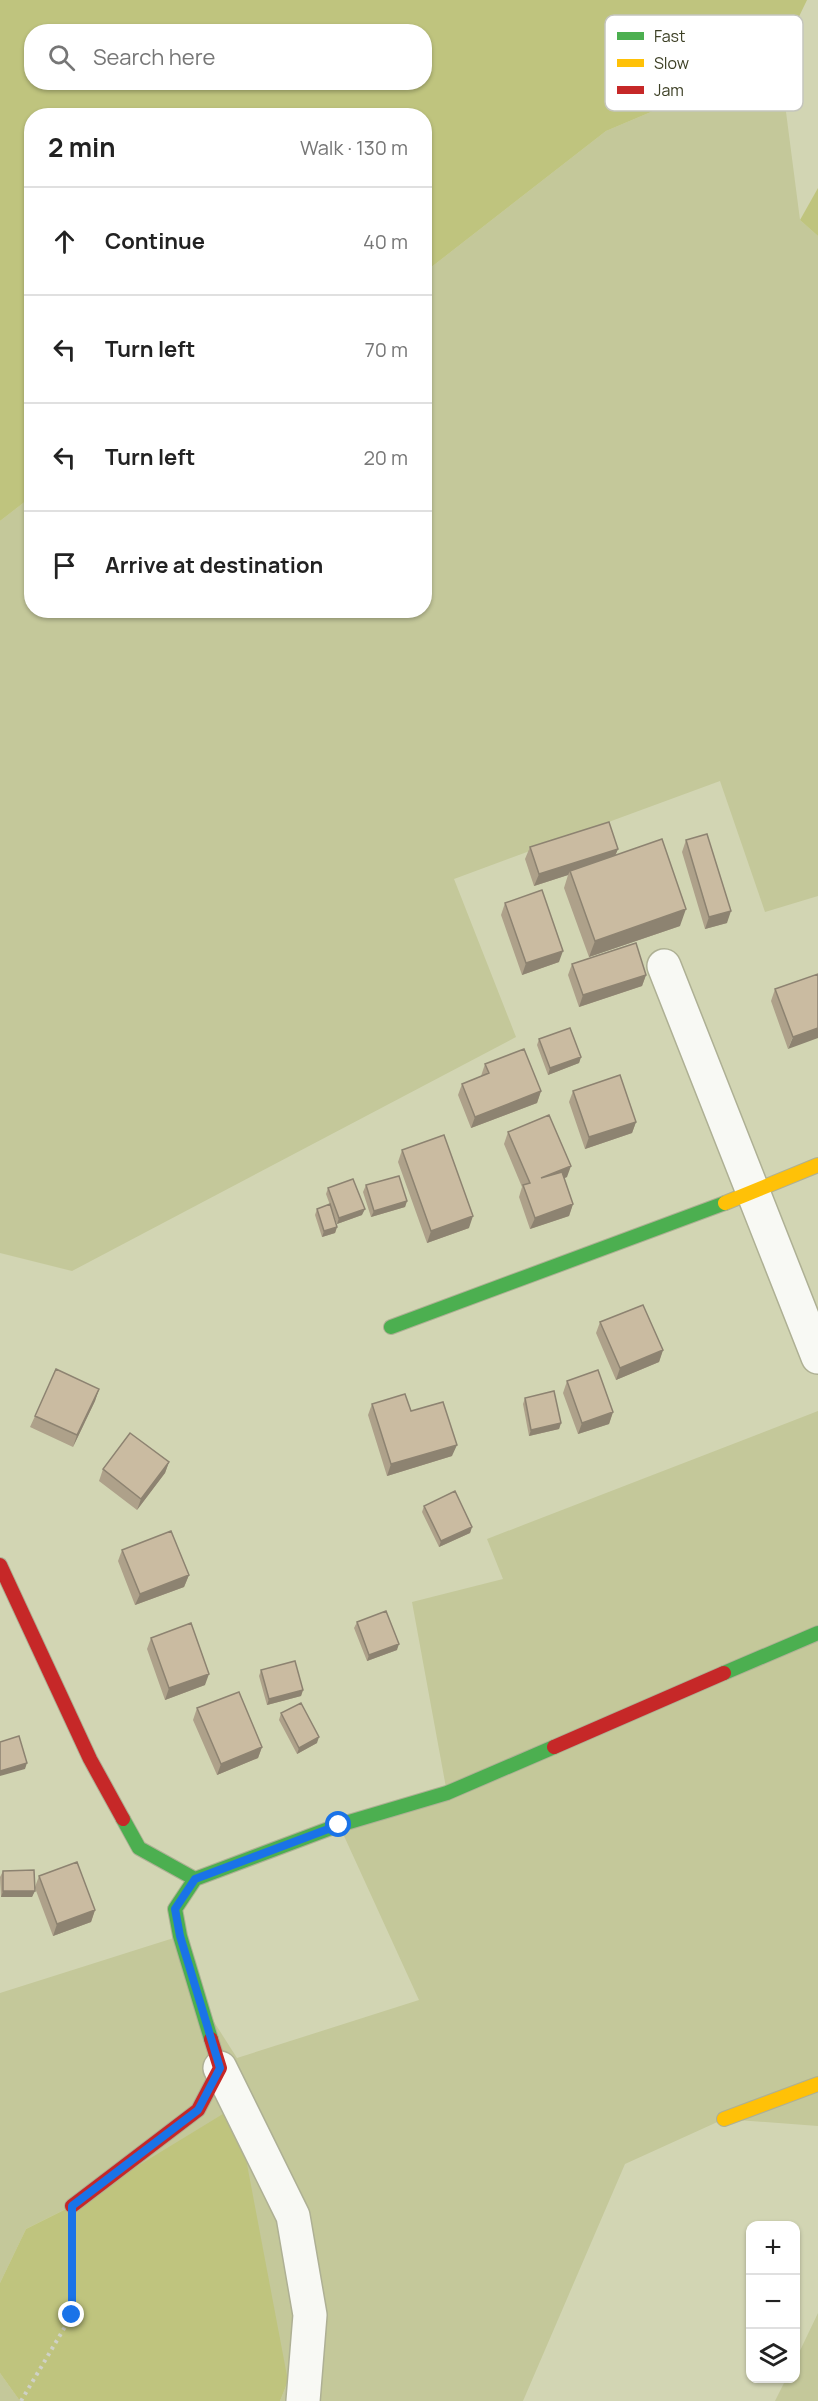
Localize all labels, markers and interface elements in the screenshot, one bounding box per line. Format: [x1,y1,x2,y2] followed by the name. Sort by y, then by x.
[605,15,803,111] legend
[24,24,432,90] search box
[654,25,685,47] text: Fast
[45,41,78,74] icon: search
[93,42,215,72] text: Search here
[654,52,689,74] text: Slow
[654,79,684,101] text: Jam
[48,129,116,165] text: 2 min
[300,134,408,161] text: Walk · 130 m
[48,225,81,258] icon: ahead
[105,226,205,256] text: Continue
[363,228,408,255] text: 40 m
[48,333,81,366] icon: left
[105,334,195,364] text: Turn left
[365,336,408,363] text: 70 m
[48,441,81,474] icon: left
[105,442,195,472] text: Turn left
[363,444,408,471] text: 20 m
[48,549,81,582] icon: arrive
[105,550,323,580] text: Arrive at destination
[325,1811,351,1837] route start
[746,2221,800,2383] map controls
[746,2221,800,2275] button: +
[746,2275,800,2329] button: −
[58,2301,84,2327] route end
[746,2329,800,2383] button: layers

